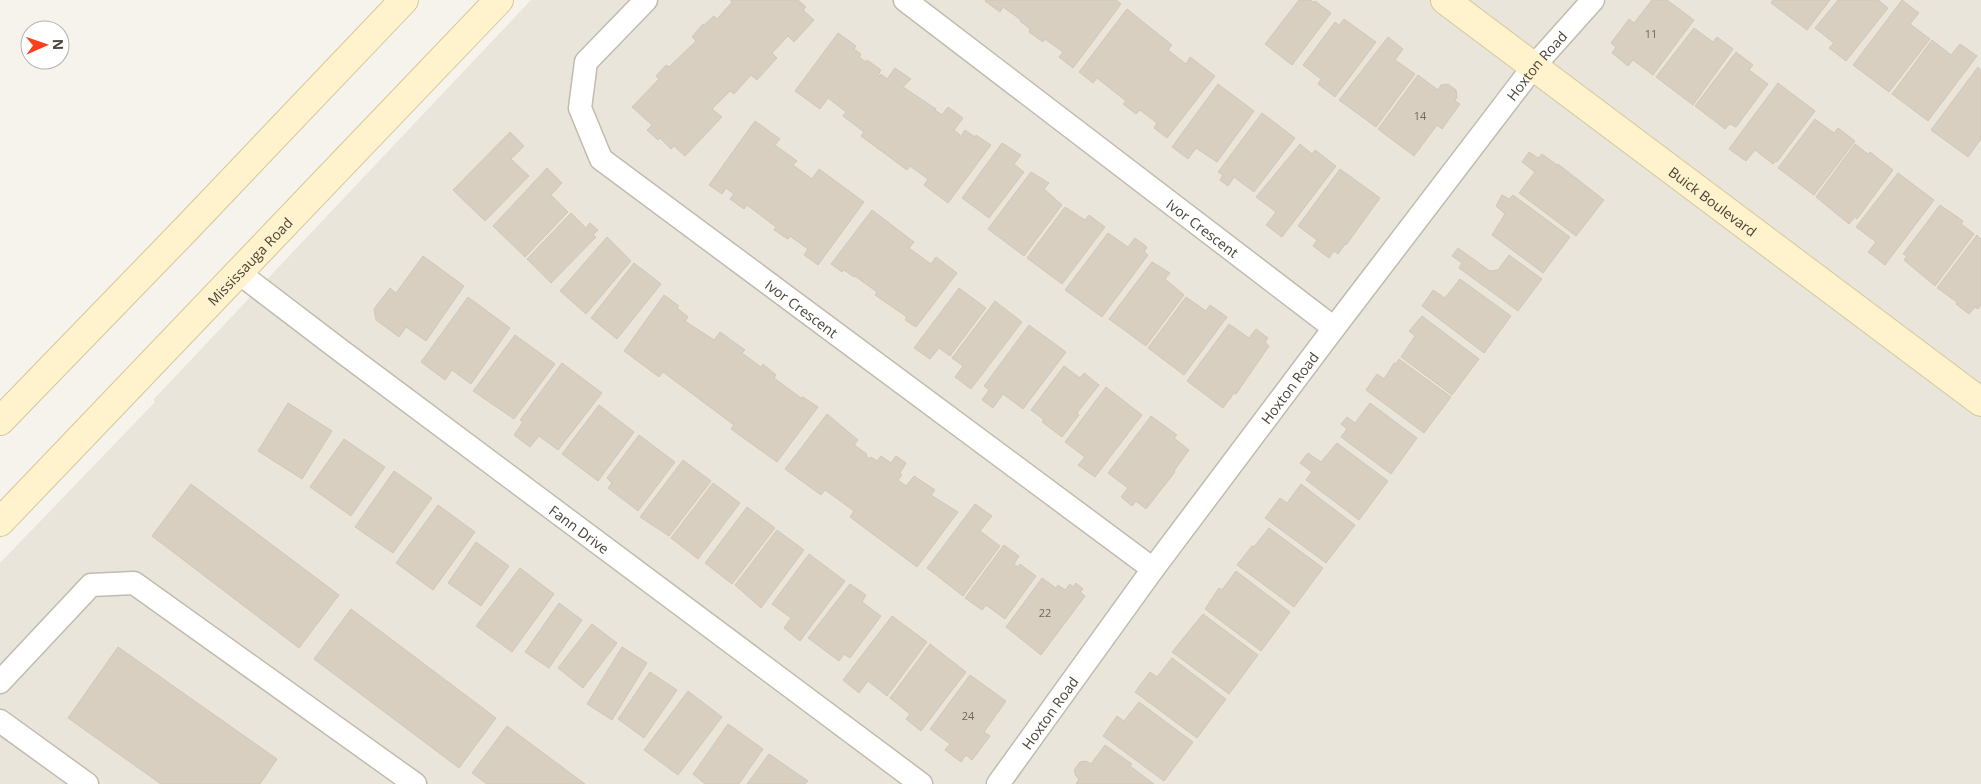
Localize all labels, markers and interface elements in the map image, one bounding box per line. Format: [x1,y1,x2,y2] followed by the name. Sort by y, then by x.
[20,20,70,70] north arrow
[1502,26,1571,104] street label: Hoxton Road
[1645,26,1657,41] house number: 11
[49,39,68,51] text: N
[1414,108,1427,123] house number: 14
[1665,162,1761,240] street label: Buick Boulevard
[1163,194,1243,261] street label: Ivor Crescent
[203,213,296,309] street label: Mississauga Road
[762,275,842,341] street label: Ivor Crescent
[1256,348,1322,427] street label: Hoxton Road
[546,500,613,558] street label: Fann Drive
[1039,605,1051,620] house number: 22
[1017,673,1082,753] street label: Hoxton Road
[962,708,975,723] house number: 24

